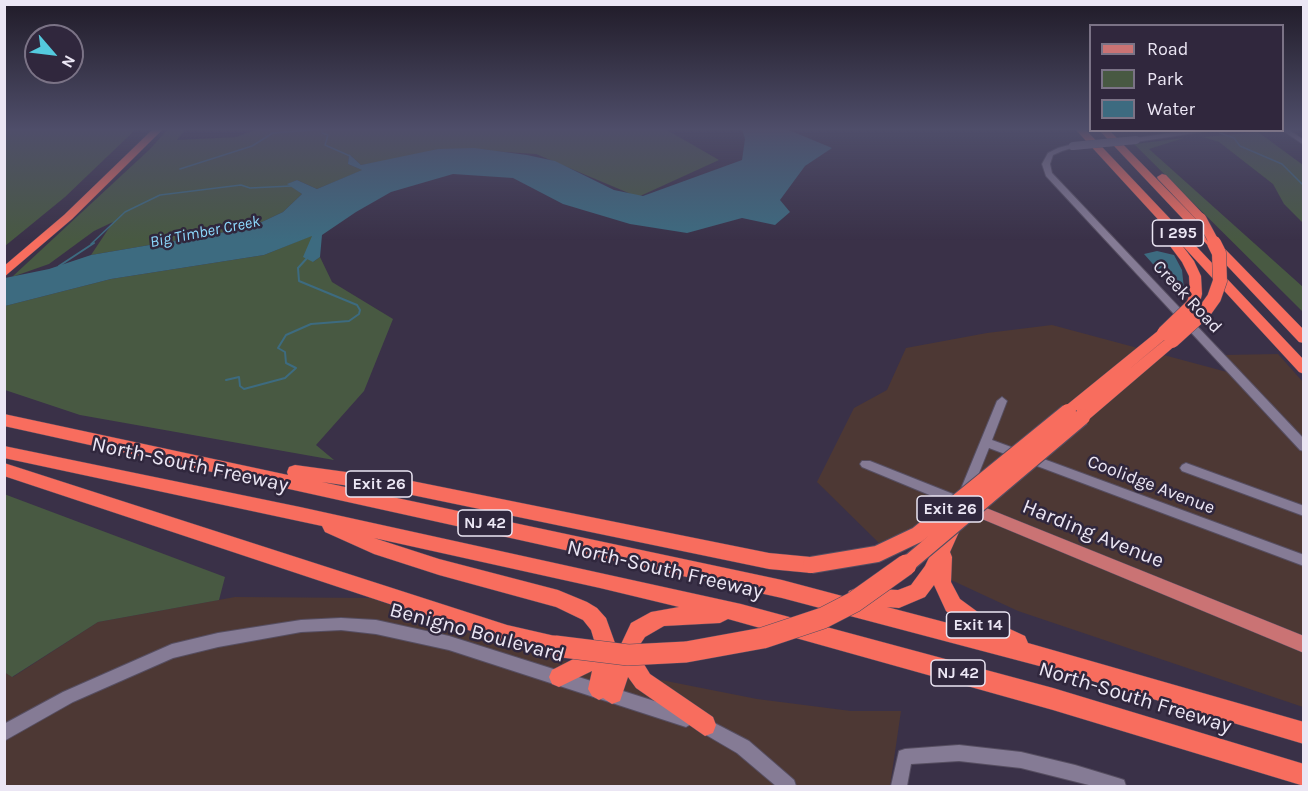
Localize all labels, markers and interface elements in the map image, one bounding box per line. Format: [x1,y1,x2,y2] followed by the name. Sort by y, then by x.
[24,24,84,84] north arrow
[1089,24,1284,132] legend
[1147,38,1188,60] text: Road
[57,52,80,71] text: N
[1147,68,1184,90] text: Park
[1147,98,1195,120] text: Water
[148,212,262,252] water label: Big Timber Creek
[1152,220,1204,246] road number: I 295
[1148,256,1226,338] street label: Creek Road
[89,432,291,498] street label: North-South Freeway
[1084,451,1218,519] street label: Coolidge Avenue
[346,471,412,497] road number: Exit 26
[1019,494,1167,574] street label: Harding Avenue
[917,496,983,522] road number: Exit 26
[458,510,512,536] road number: NJ 42
[565,535,765,605] street label: North-South Freeway
[387,598,567,668] street label: Benigno Boulevard
[946,612,1010,638] road number: Exit 14
[1035,657,1235,739] street label: North-South Freeway
[931,660,985,686] road number: NJ 42

